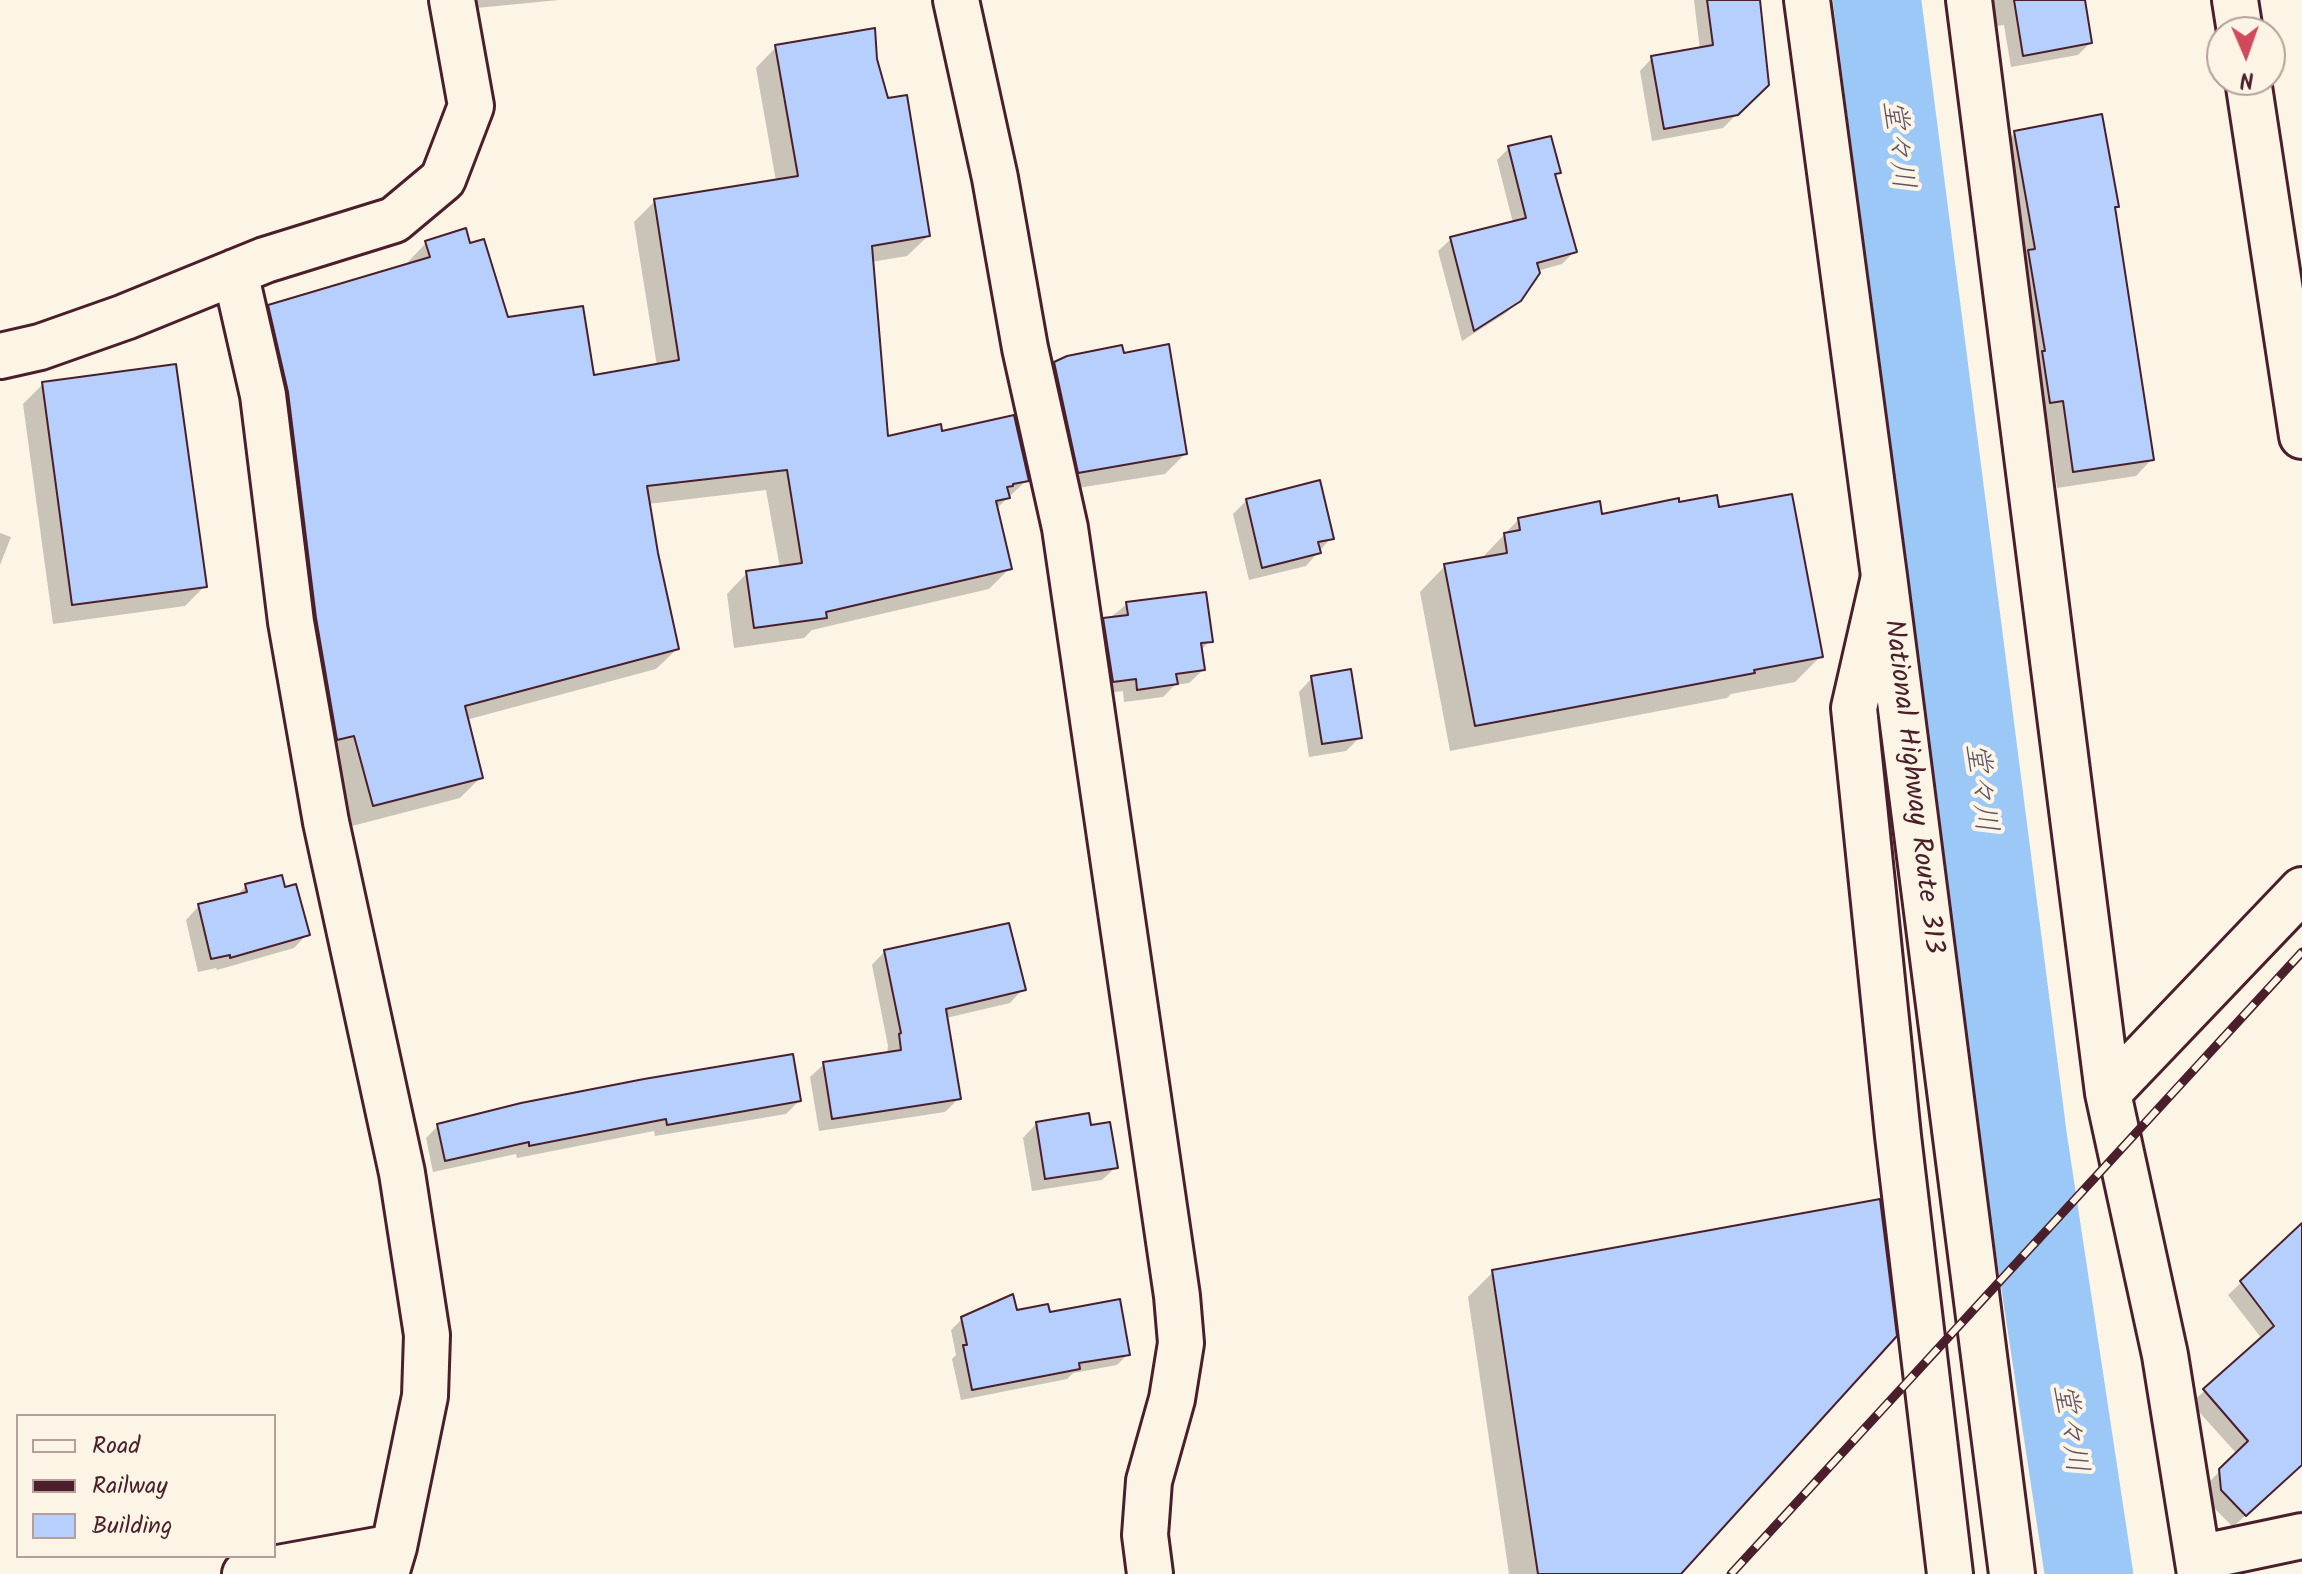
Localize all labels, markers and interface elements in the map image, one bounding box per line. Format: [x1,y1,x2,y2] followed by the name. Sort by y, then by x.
[2206,16,2286,96] north arrow
[2239,61,2254,96] text: N
[1872,98,1918,192] water label: 堂々川
[1874,618,1948,956] street label: National Highway Route 313
[1955,741,2001,835] water label: 堂々川
[2042,1382,2092,1476] water label: 堂々川
[16,1414,276,1558] legend
[92,1427,140,1466] text: Road
[92,1467,168,1506] text: Railway
[92,1507,172,1546] text: Building

